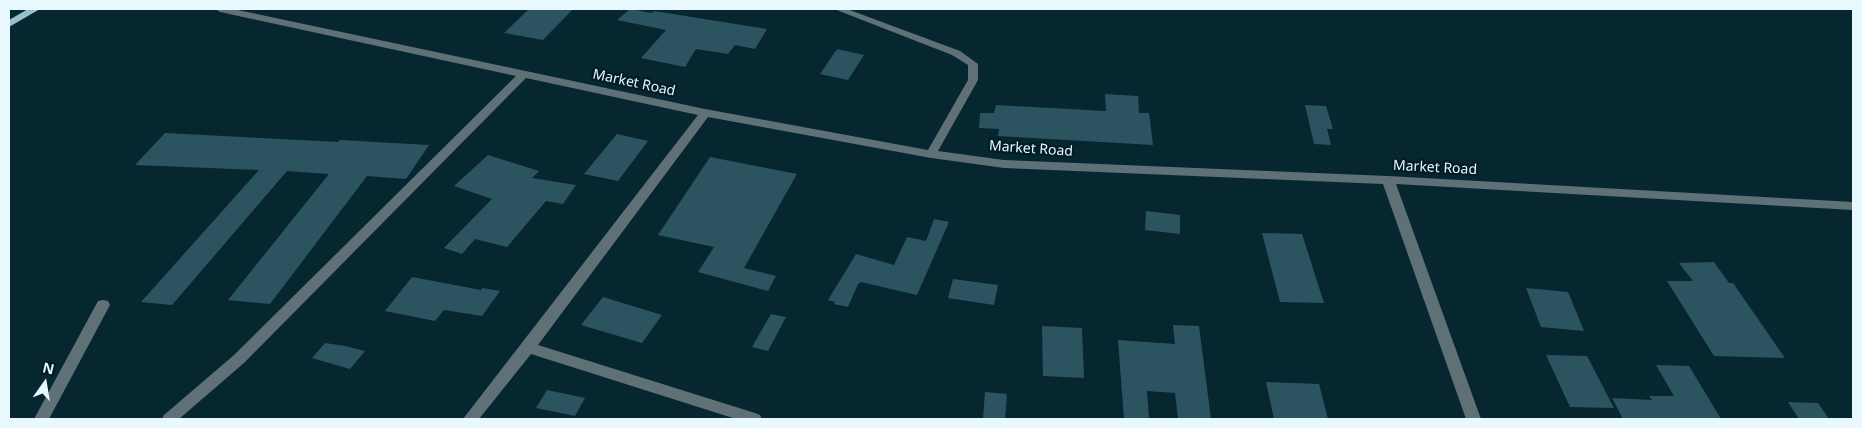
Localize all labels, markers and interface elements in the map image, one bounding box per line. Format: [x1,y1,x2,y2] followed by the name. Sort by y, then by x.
[591,66,677,100] street label: Market Road
[988,138,1074,160] street label: Market Road
[1393,157,1477,179] street label: Market Road
[41,357,56,378] text: N
[20,358,70,408] north arrow

